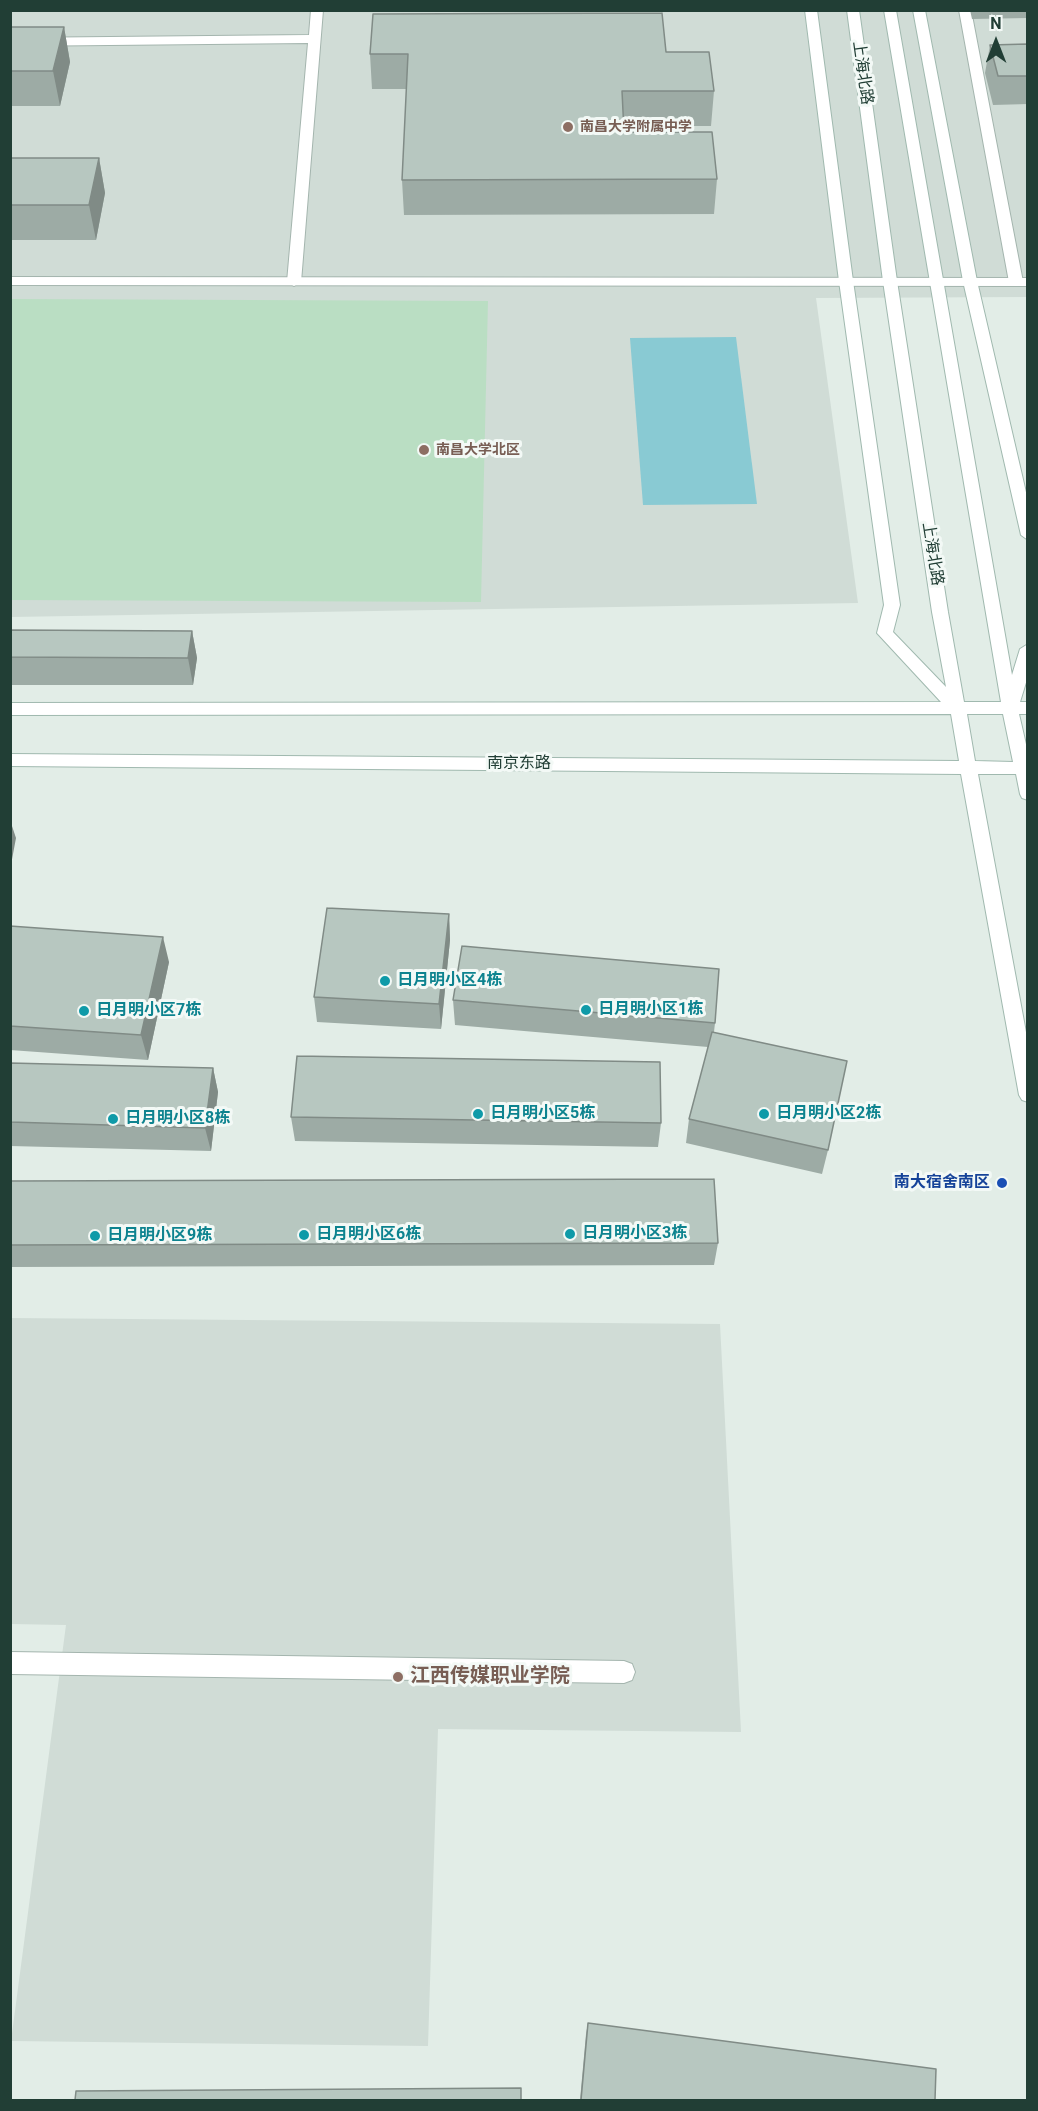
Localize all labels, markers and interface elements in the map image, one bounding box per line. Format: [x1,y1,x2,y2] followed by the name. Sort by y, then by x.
[966,12,1026,72] north arrow
[990,14,1002,33] text: N
[848,40,876,106] street label: 上海北路
[580,119,692,135] place label: 南昌大学附属中学
[561,120,575,134] marker: 南昌大学附属中学
[436,442,520,458] place label: 南昌大学北区
[417,443,431,457] marker: 南昌大学北区
[918,521,946,587] street label: 上海北路
[487,754,551,774] street label: 南京东路
[397,971,502,991] place label: 日月明小区4栋
[378,974,392,988] marker: 日月明小区4栋
[598,1000,703,1020] place label: 日月明小区1栋
[96,1001,201,1021] place label: 日月明小区7栋
[579,1003,593,1017] marker: 日月明小区1栋
[77,1004,91,1018] marker: 日月明小区7栋
[490,1104,595,1124] place label: 日月明小区5栋
[776,1104,881,1124] place label: 日月明小区2栋
[471,1107,485,1121] marker: 日月明小区5栋
[757,1107,771,1121] marker: 日月明小区2栋
[125,1109,230,1129] place label: 日月明小区8栋
[106,1112,120,1126] marker: 日月明小区8栋
[894,1173,990,1193] place label: 南大宿舍南区
[995,1176,1009,1190] marker: 南大宿舍南区
[582,1224,687,1244] place label: 日月明小区3栋
[316,1225,421,1245] place label: 日月明小区6栋
[107,1226,212,1246] place label: 日月明小区9栋
[563,1227,577,1241] marker: 日月明小区3栋
[297,1228,311,1242] marker: 日月明小区6栋
[88,1229,102,1243] marker: 日月明小区9栋
[410,1665,570,1689] place label: 江西传媒职业学院
[391,1670,405,1684] marker: 江西传媒职业学院

